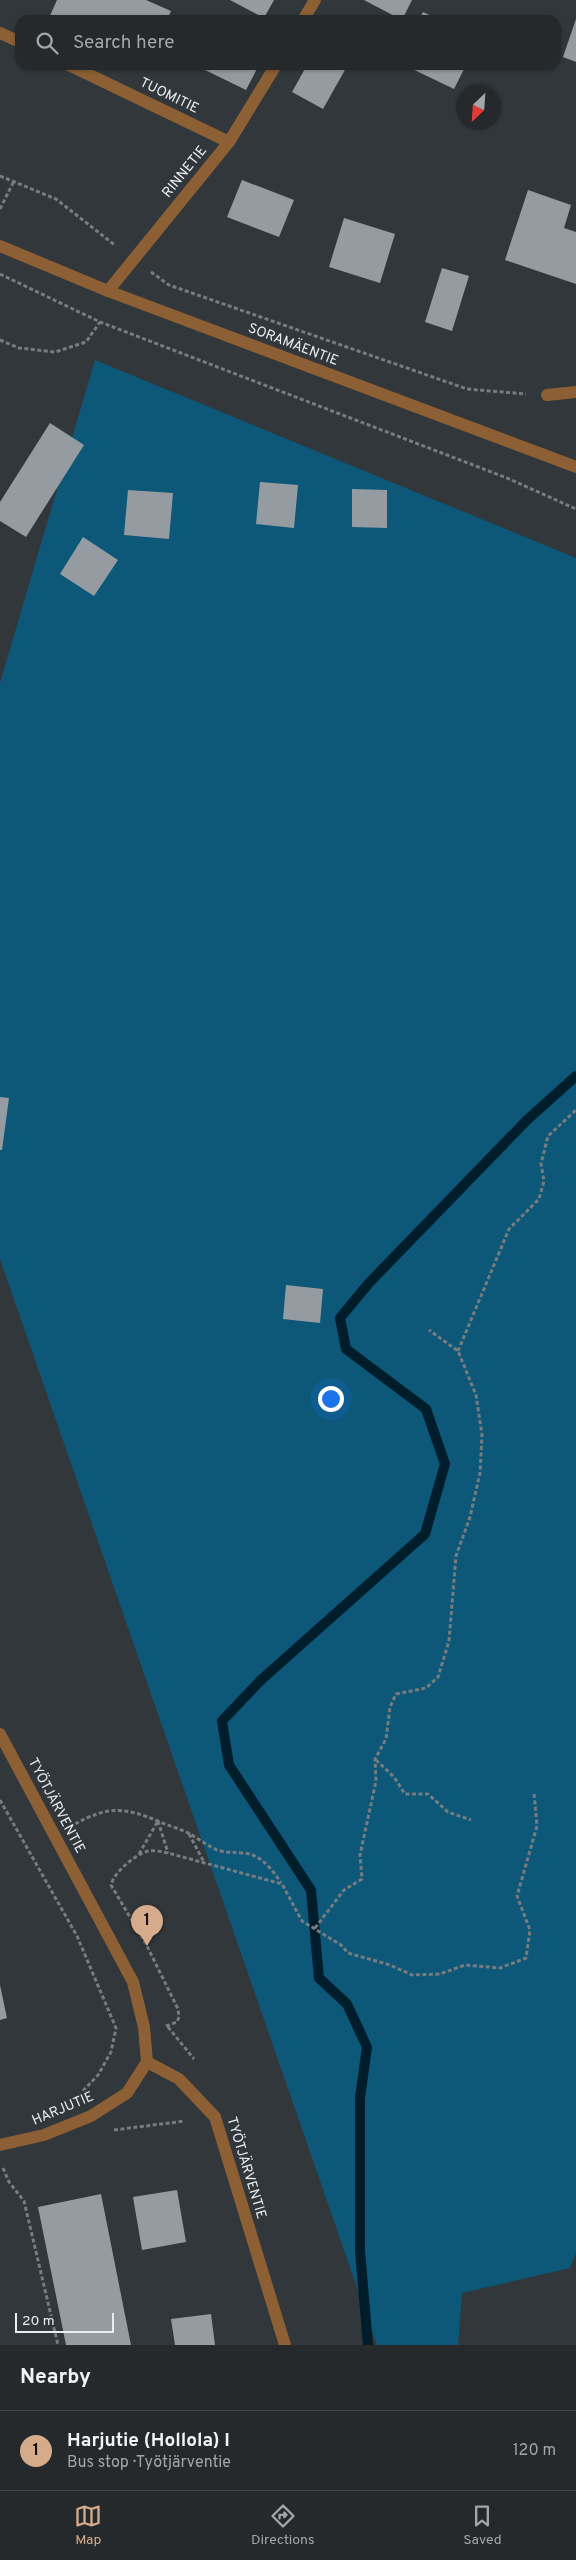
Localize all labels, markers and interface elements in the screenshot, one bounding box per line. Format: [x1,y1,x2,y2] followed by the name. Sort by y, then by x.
[15,15,561,70] search box
[33,29,61,57] icon: search
[73,31,175,55] text: Search here
[137,74,201,118] street label: TUOMITIE
[456,85,501,130] north arrow
[159,143,211,201] street label: RINNETIE
[245,319,341,370] street label: SORAMÄENTIE
[318,1386,344,1412] your location
[24,1755,89,1857] street label: TYÖTJÄRVENTIE
[131,1905,163,1946] pin: 1
[30,2088,96,2130] street label: HARJUTIE
[222,2115,270,2221] street label: TYÖTJÄRVENTIE
[15,2310,114,2333] scale bar
[22,2313,55,2330] text: 20 m
[20,2364,91,2391] text: Nearby
[67,2429,230,2453] text: Harjutie (Hollola) I
[33,2441,39,2461] text: 1
[513,2441,556,2461] text: 120 m
[67,2453,231,2473] text: Bus stop · Työtjärventie
[74,2502,102,2549] tab: Map
[251,2502,315,2549] tab: Directions
[463,2502,502,2549] tab: Saved

